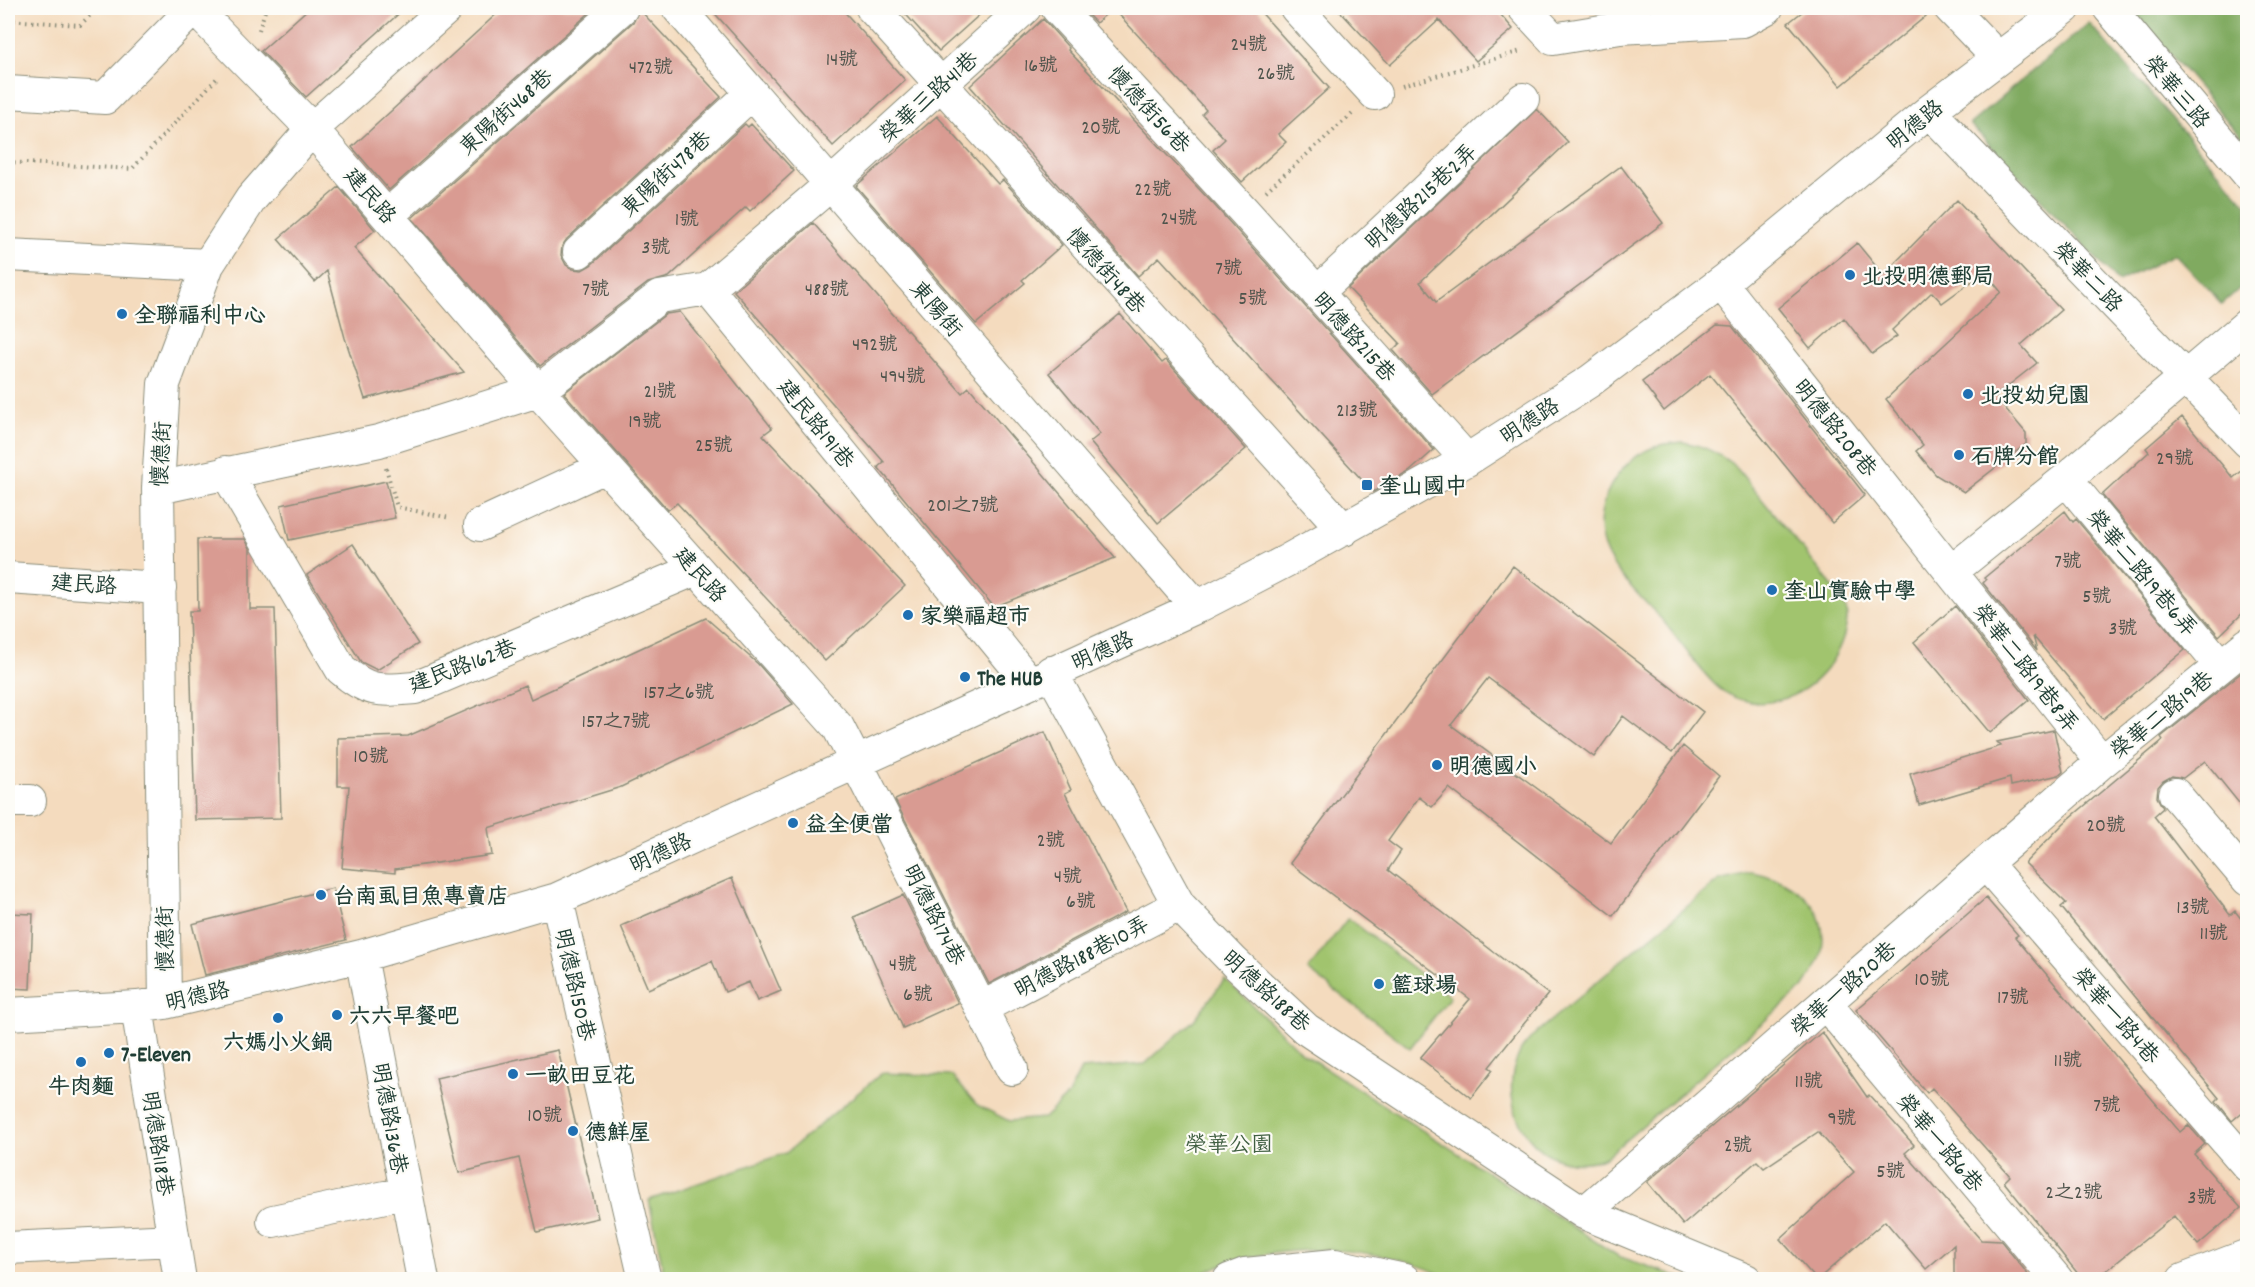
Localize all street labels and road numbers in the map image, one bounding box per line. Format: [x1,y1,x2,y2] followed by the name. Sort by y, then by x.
[874,46,987,152] street label: 榮華三路41巷
[2135,50,2215,137] street label: 榮華三路
[1099,61,1196,162] street label: 懷德街56巷
[454,63,561,164] street label: 東陽街468巷
[1881,94,1952,160] street label: 明德路
[615,125,720,226] street label: 東陽街478巷
[1359,138,1486,259] street label: 明德路215巷2弄
[335,162,402,232] street label: 建民路
[1057,223,1151,322] street label: 懷德街48巷
[2045,236,2128,321] street label: 榮華二路
[901,275,968,345] street label: 東陽街
[1303,286,1402,391] street label: 明德路215巷
[1784,373,1883,485] street label: 明德路208巷
[768,374,860,477] street label: 建民路191巷
[1495,392,1567,454] street label: 明德路
[146,420,181,488] street label: 懷德街
[2078,504,2203,645] street label: 榮華二路19巷6弄
[665,541,732,611] street label: 建民路
[50,569,118,604] street label: 建民路
[1964,598,2084,740] street label: 榮華二路19巷8弄
[1067,626,1140,681] street label: 明德路
[405,634,522,703] street label: 建民路162巷
[2105,665,2221,768] street label: 榮華二路19巷
[625,827,698,883] street label: 明德路
[893,859,971,972] street label: 明德路174巷
[151,906,184,972] street label: 懷德街
[1009,910,1156,1008] street label: 明德路188巷10弄
[545,925,601,1044] street label: 明德路150巷
[1785,936,1905,1046] street label: 榮華一路20巷
[1213,944,1316,1041] street label: 明德路188巷
[2064,962,2165,1072] street label: 榮華一路4巷
[162,976,233,1021] street label: 明德路
[362,1060,413,1177] street label: 明德路136巷
[1888,1088,1989,1200] street label: 榮華一路6巷
[132,1089,179,1199] street label: 明德路118巷

